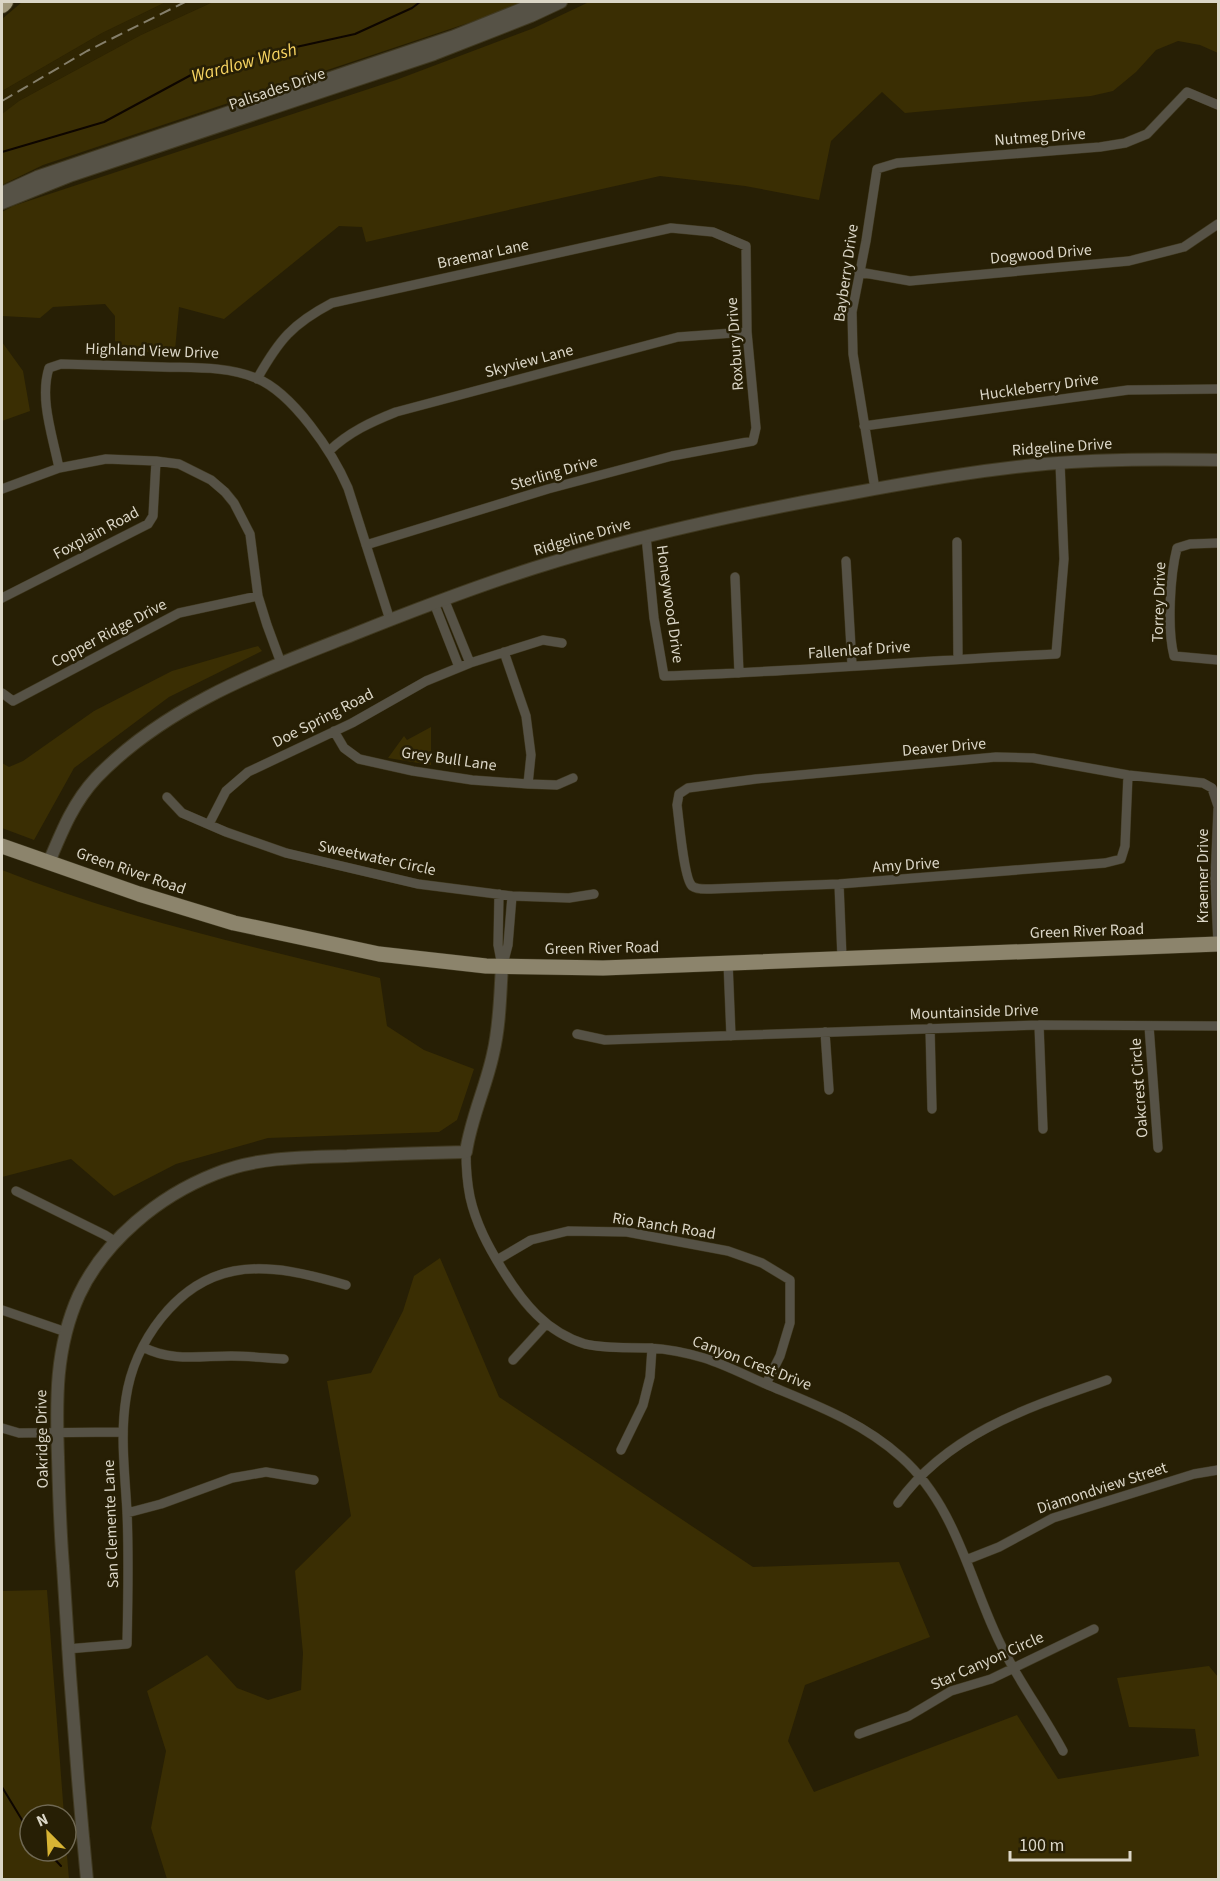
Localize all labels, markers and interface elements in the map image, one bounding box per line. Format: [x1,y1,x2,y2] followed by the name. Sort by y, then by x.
[188,37,300,89] water label: Wardlow Wash
[226,62,328,116] street label: Palisades Drive
[994,123,1086,151] street label: Nutmeg Drive
[828,223,864,323] street label: Bayberry Drive
[435,234,531,274] street label: Braemar Lane
[989,239,1093,269] street label: Dogwood Drive
[721,297,749,391] street label: Roxbury Drive
[85,338,219,364] street label: Highland View Drive
[482,339,576,383] street label: Skyview Lane
[978,368,1100,406] street label: Huckleberry Drive
[1011,433,1113,461] street label: Ridgeline Drive
[508,450,600,496] street label: Sterling Drive
[49,501,143,565] street label: Foxplain Road
[531,513,633,561] street label: Ridgeline Drive
[651,544,689,664] street label: Honeywood Drive
[1147,561,1171,643] street label: Torrey Drive
[47,593,171,673] street label: Copper Ridge Drive
[807,635,911,665] street label: Fallenleaf Drive
[269,683,377,753] street label: Doe Spring Road
[901,732,987,762] street label: Deaver Drive
[400,741,498,777] street label: Grey Bull Lane
[1192,828,1214,924] street label: Kraemer Drive
[316,835,438,881] street label: Sweetwater Circle
[73,842,189,900] street label: Green River Road
[872,852,940,878] street label: Amy Drive
[1029,918,1145,944] street label: Green River Road
[545,936,659,960] street label: Green River Road
[909,999,1039,1025] street label: Mountainside Drive
[1125,1037,1153,1139] street label: Oakcrest Circle
[611,1207,717,1245] street label: Rio Ranch Road
[689,1330,815,1396] street label: Canyon Crest Drive
[30,1389,54,1489] street label: Oakridge Drive
[1034,1456,1170,1519] street label: Diamondview Street
[98,1459,124,1589] street label: San Clemente Lane
[927,1626,1047,1696] street label: Star Canyon Circle
[18,1803,78,1863] north arrow
[33,1808,52,1832] text: N
[1010,1824,1130,1862] scale bar
[1019,1833,1064,1858] text: 100 m

